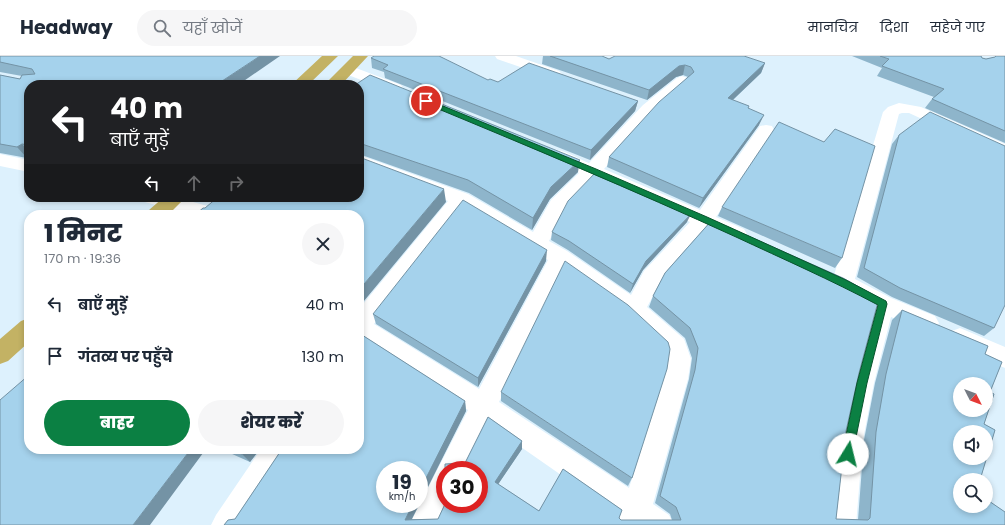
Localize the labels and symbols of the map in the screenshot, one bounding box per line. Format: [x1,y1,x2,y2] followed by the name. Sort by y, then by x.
[409,84,443,118] pin
[953,377,993,417] north arrow
[827,433,869,475] position arrow
[436,461,488,513] speed limit sign: 30

